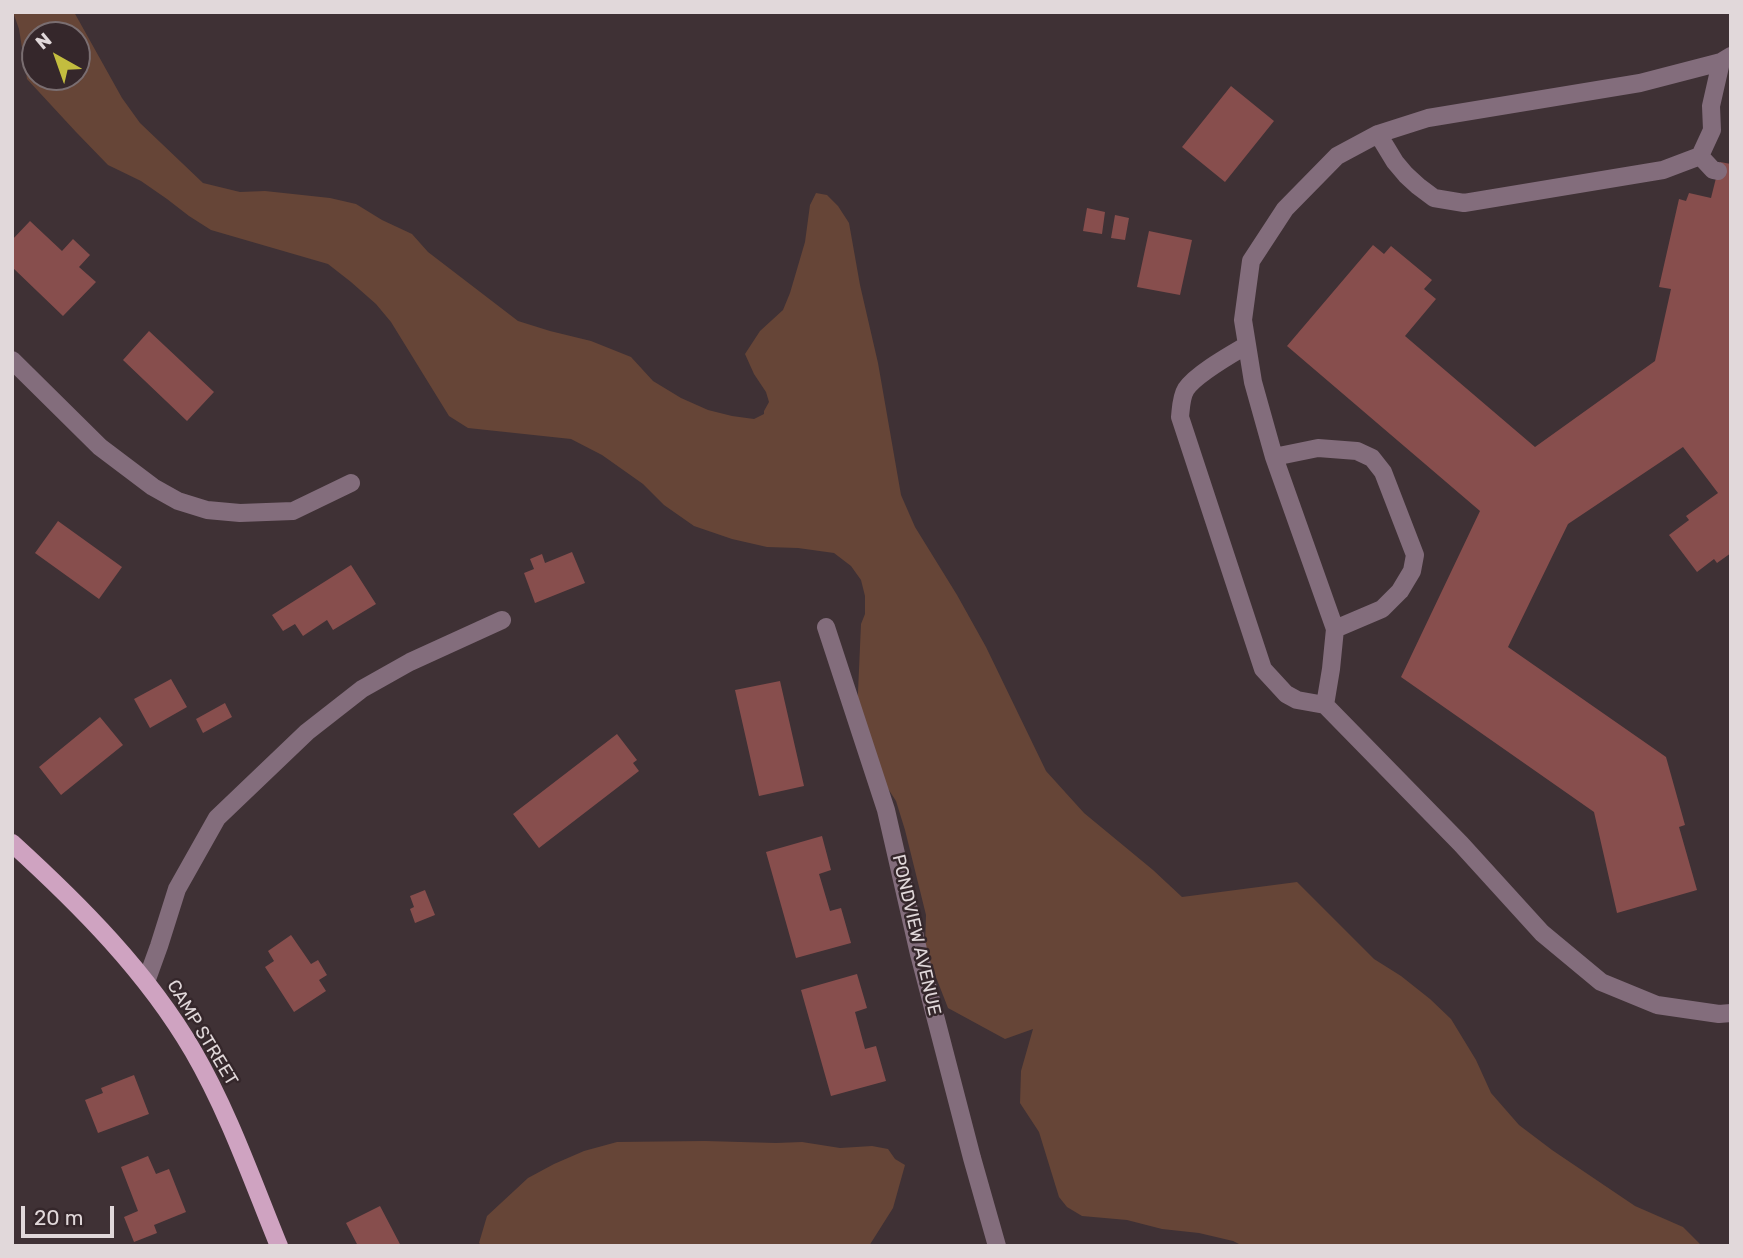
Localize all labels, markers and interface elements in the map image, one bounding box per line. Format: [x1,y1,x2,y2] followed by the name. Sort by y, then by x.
[21,21,91,91] north arrow
[31,28,56,54] text: N
[887,852,945,1018] street label: PONDVIEW AVENUE
[162,976,242,1090] street label: CAMP STREET
[24,1192,117,1236] scale bar
[34,1205,83,1230] text: 20 m

